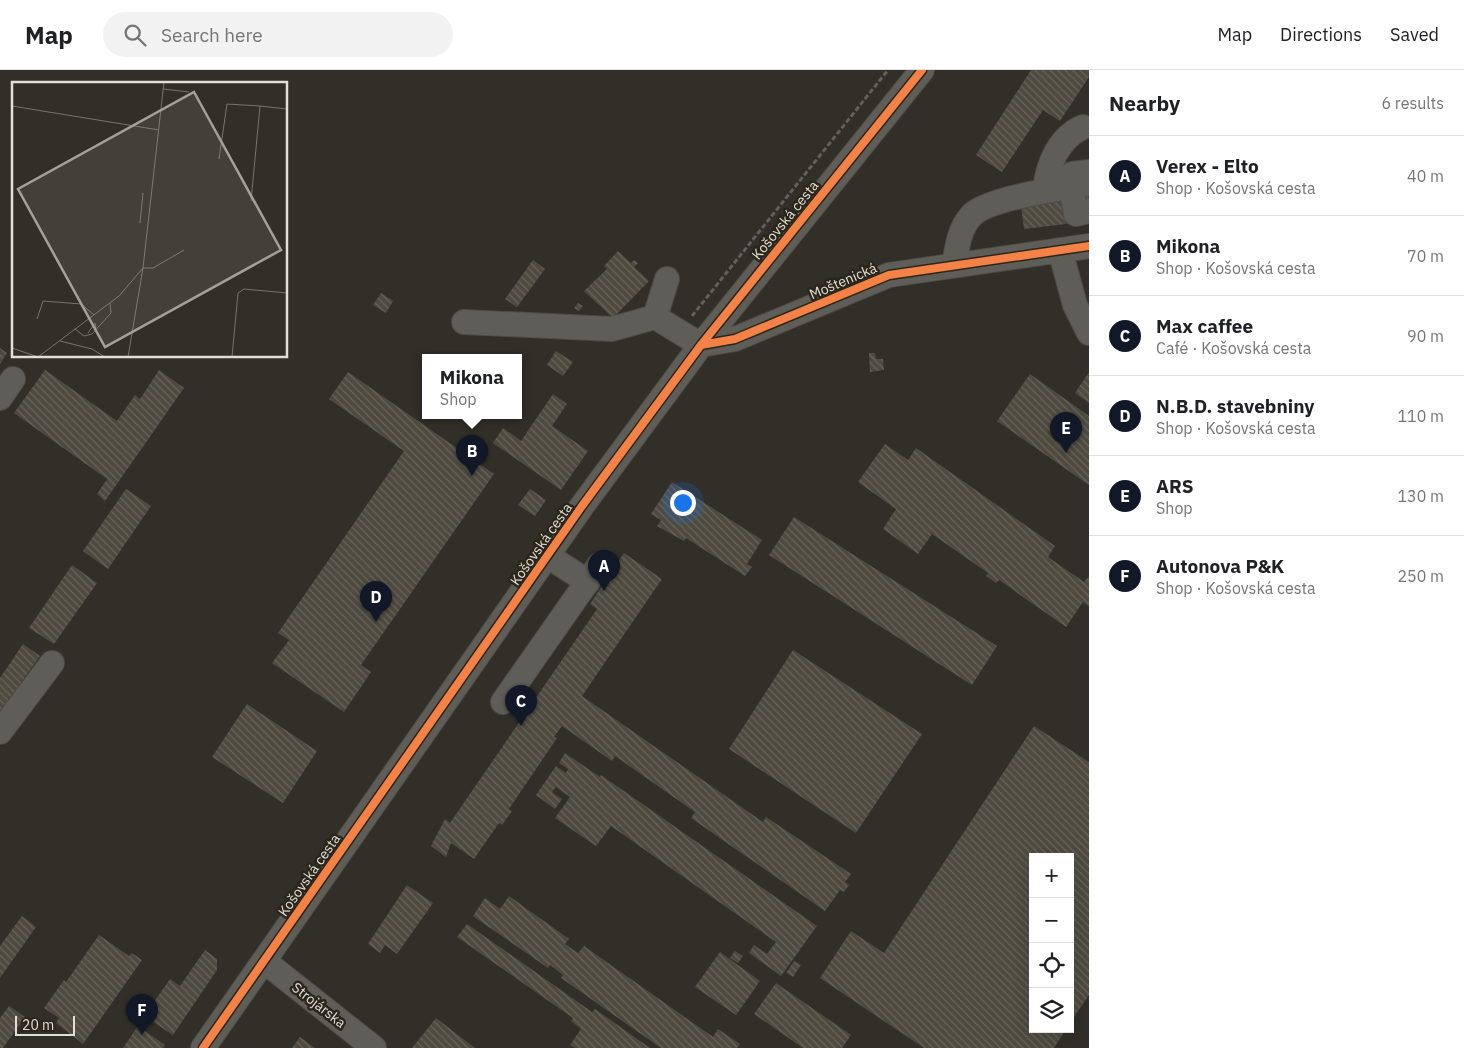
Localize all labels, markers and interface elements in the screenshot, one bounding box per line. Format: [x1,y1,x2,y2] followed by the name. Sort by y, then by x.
[103,12,453,57] search box
[25,19,73,51] text: Map
[121,21,149,49] icon: search
[161,23,263,47] text: Search here
[1217,23,1252,46] text: Map
[1280,23,1362,46] text: Directions
[1390,23,1439,46] text: Saved
[12,82,288,358] inset map
[1109,89,1180,117] text: Nearby
[1381,93,1444,113] text: 6 results
[1156,154,1259,178] text: Verex - Elto
[1120,166,1130,186] text: A
[1407,166,1444,186] text: 40 m
[748,176,823,263] street label: Košovská cesta
[1156,178,1316,198] text: Shop · Košovská cesta
[1156,234,1220,258] text: Mikona
[1120,246,1130,266] text: B
[1407,246,1444,266] text: 70 m
[806,258,880,303] street label: Moštenická
[1156,258,1316,278] text: Shop · Košovská cesta
[1156,314,1253,338] text: Max caffee
[1120,326,1130,346] text: C
[1407,326,1444,346] text: 90 m
[1156,338,1311,358] text: Café · Košovská cesta
[422,354,522,419] popup
[440,365,504,389] text: Mikona
[440,389,476,409] text: Shop
[1156,394,1314,418] text: N.B.D. stavebniny
[1119,406,1131,426] text: D
[1397,406,1444,426] text: 110 m
[1050,412,1082,453] pin: E
[1156,418,1316,438] text: Shop · Košovská cesta
[456,435,488,476] pin: B
[1156,474,1194,498] text: ARS
[1120,486,1130,506] text: E
[1397,486,1444,506] text: 130 m
[670,490,696,516] your location
[1156,498,1193,518] text: Shop
[506,499,576,589] street label: Košovská cesta
[588,550,620,591] pin: A
[1156,554,1284,578] text: Autonova P&K
[1120,566,1130,586] text: F
[1397,566,1444,586] text: 250 m
[1156,578,1316,598] text: Shop · Košovská cesta
[360,581,392,622] pin: D
[505,685,537,726] pin: C
[274,830,344,920] street label: Košovská cesta
[1029,853,1074,1033] map controls
[1029,853,1074,898] button: +
[1029,898,1074,943] button: −
[1029,943,1074,988] button: locate
[288,978,350,1032] street label: Strojárska
[1029,988,1074,1033] button: layers
[126,994,158,1035] pin: F
[15,1013,75,1036] scale bar
[22,1016,54,1034] text: 20 m

